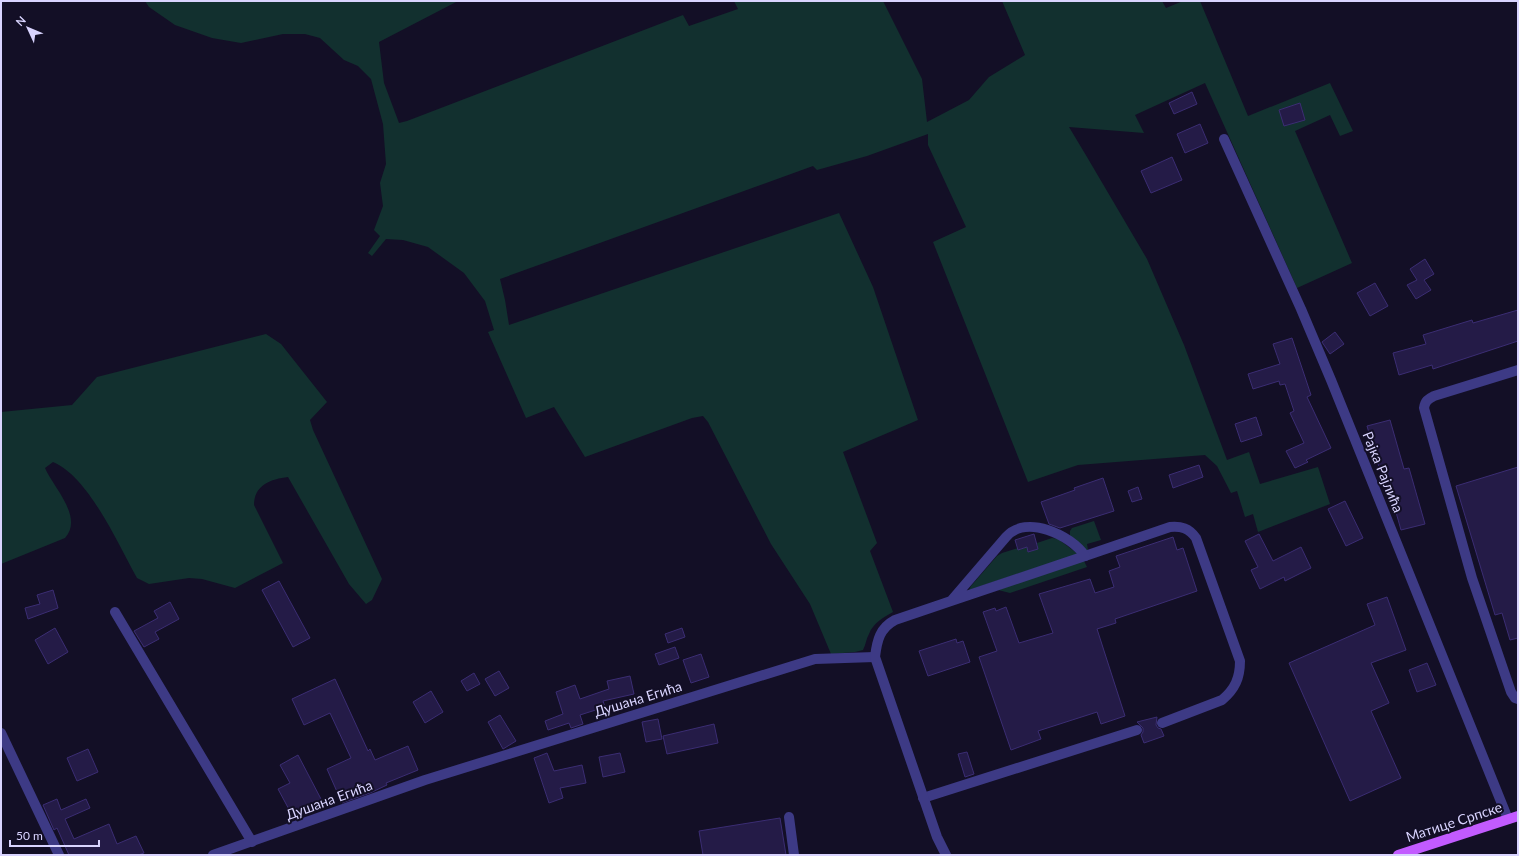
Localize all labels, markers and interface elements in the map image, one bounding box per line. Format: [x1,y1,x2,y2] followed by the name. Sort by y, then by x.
[8,8,48,48] north arrow
[13,13,28,28] text: N
[1360,429,1407,515] street label: Рајка Рајлића
[592,677,684,720] street label: Душана Егића
[283,776,375,823] street label: Душана Егића
[1404,798,1504,845] street label: Матице Српске
[10,822,99,848] scale bar
[16,828,43,843] text: 50 m

